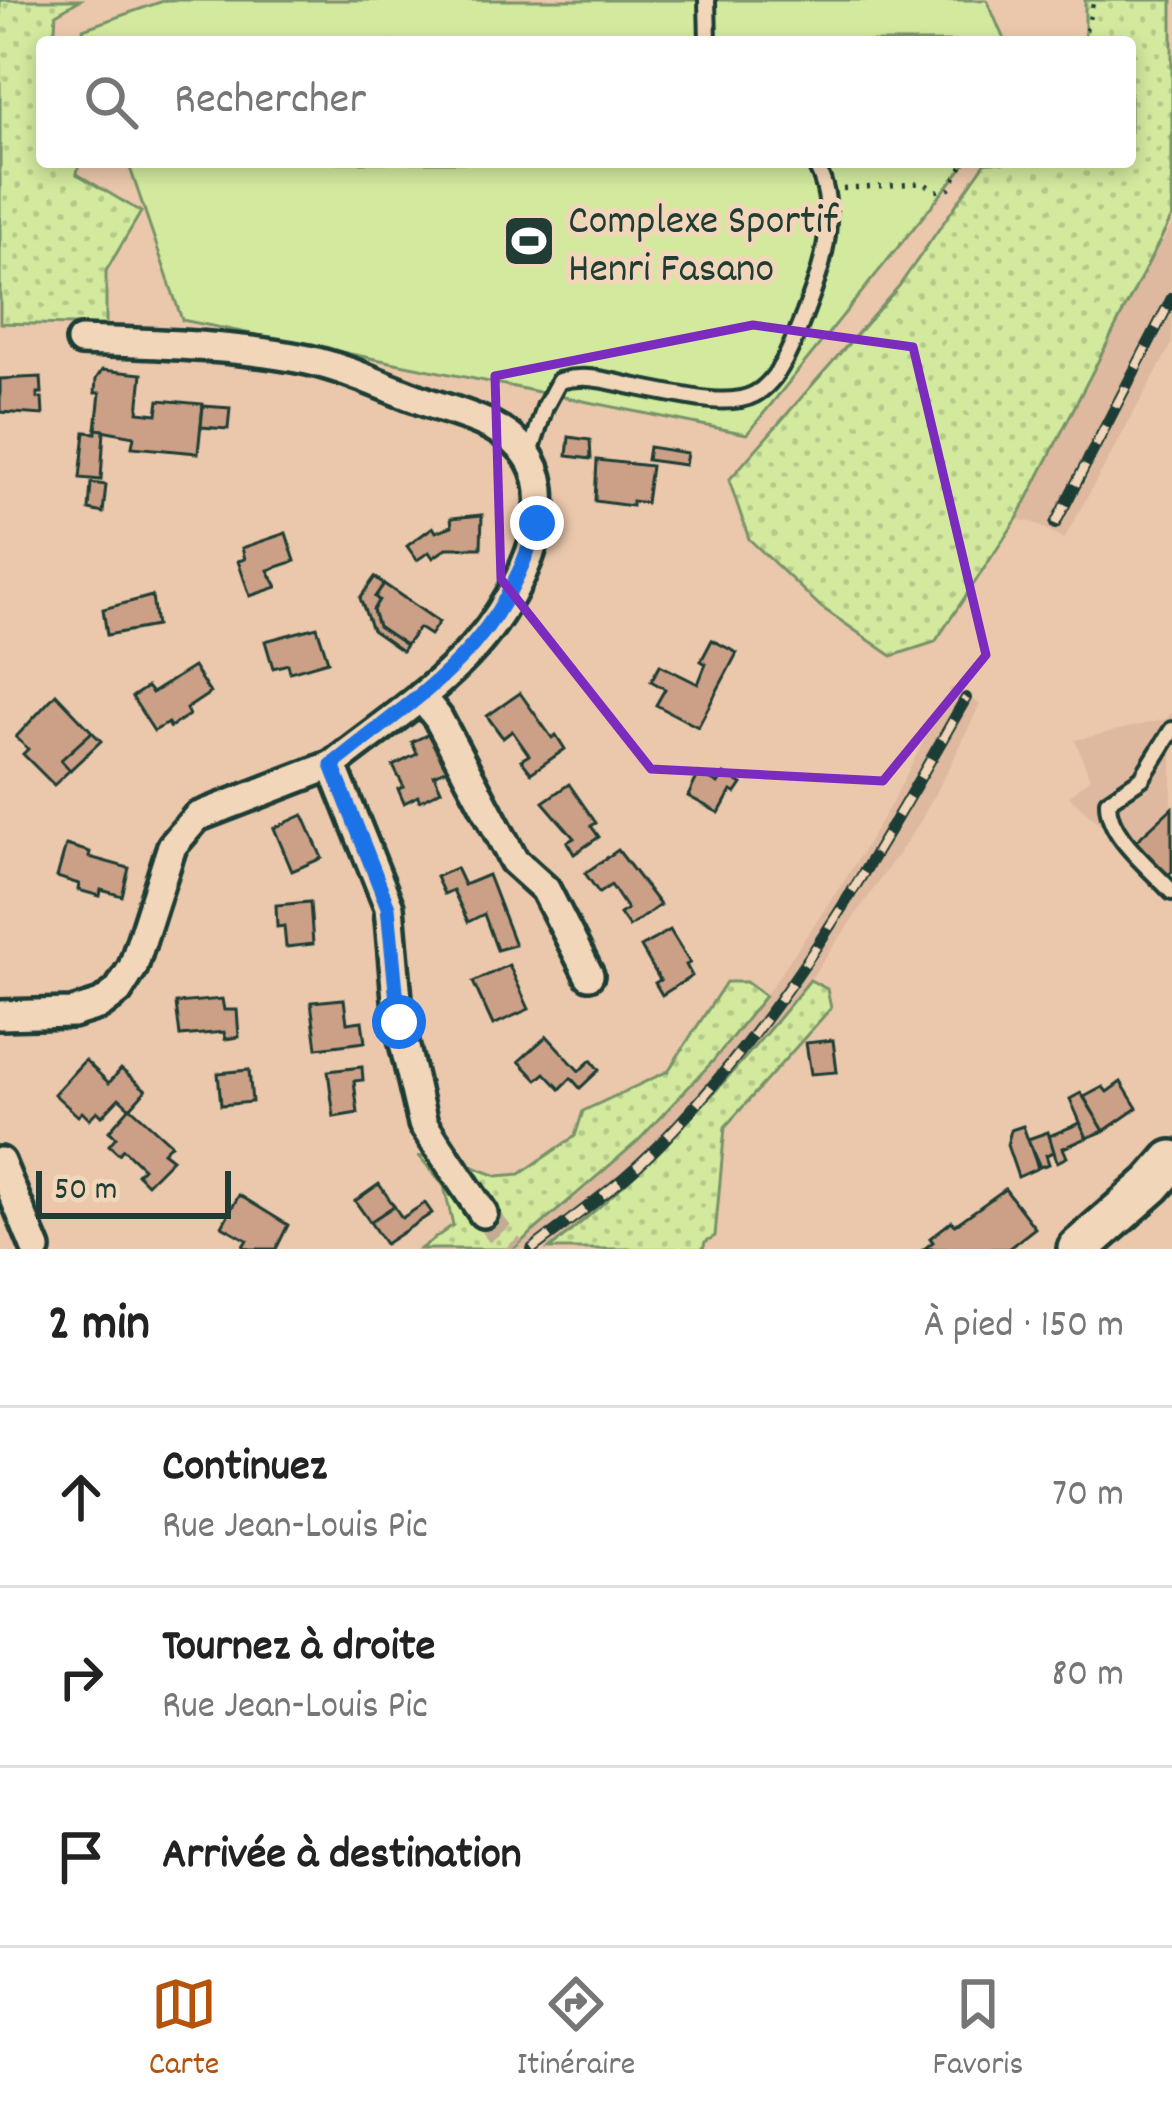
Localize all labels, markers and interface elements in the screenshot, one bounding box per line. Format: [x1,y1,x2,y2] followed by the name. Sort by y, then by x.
[36,36,1136,168] search box
[78,69,144,135] icon: search
[174,70,366,134] text: Rechercher
[568,194,839,302] place label: Complexe Sportif Henri Fasano
[501,213,557,269] sports icon: Complexe Sportif Henri Fasano
[510,496,564,550] route end
[372,995,426,1049] route start
[36,1165,231,1218] scale bar
[54,1168,118,1215] text: 50 m
[48,1291,150,1363] text: 2 min
[924,1300,1124,1355] text: À pied · 150 m
[162,1437,327,1501] text: Continuez
[48,1464,114,1530] icon: ahead
[1052,1469,1124,1524] text: 70 m
[162,1501,428,1556] text: Rue Jean-Louis Pic
[162,1617,435,1681] text: Tournez à droite
[48,1644,114,1710] icon: right
[1051,1649,1124,1704] text: 80 m
[162,1681,428,1736] text: Rue Jean-Louis Pic
[48,1824,114,1890] icon: arrive
[162,1825,521,1889] text: Arrivée à destination
[149,1971,219,2090] tab: Carte
[517,1971,635,2090] tab: Itinéraire
[932,1971,1023,2090] tab: Favoris

